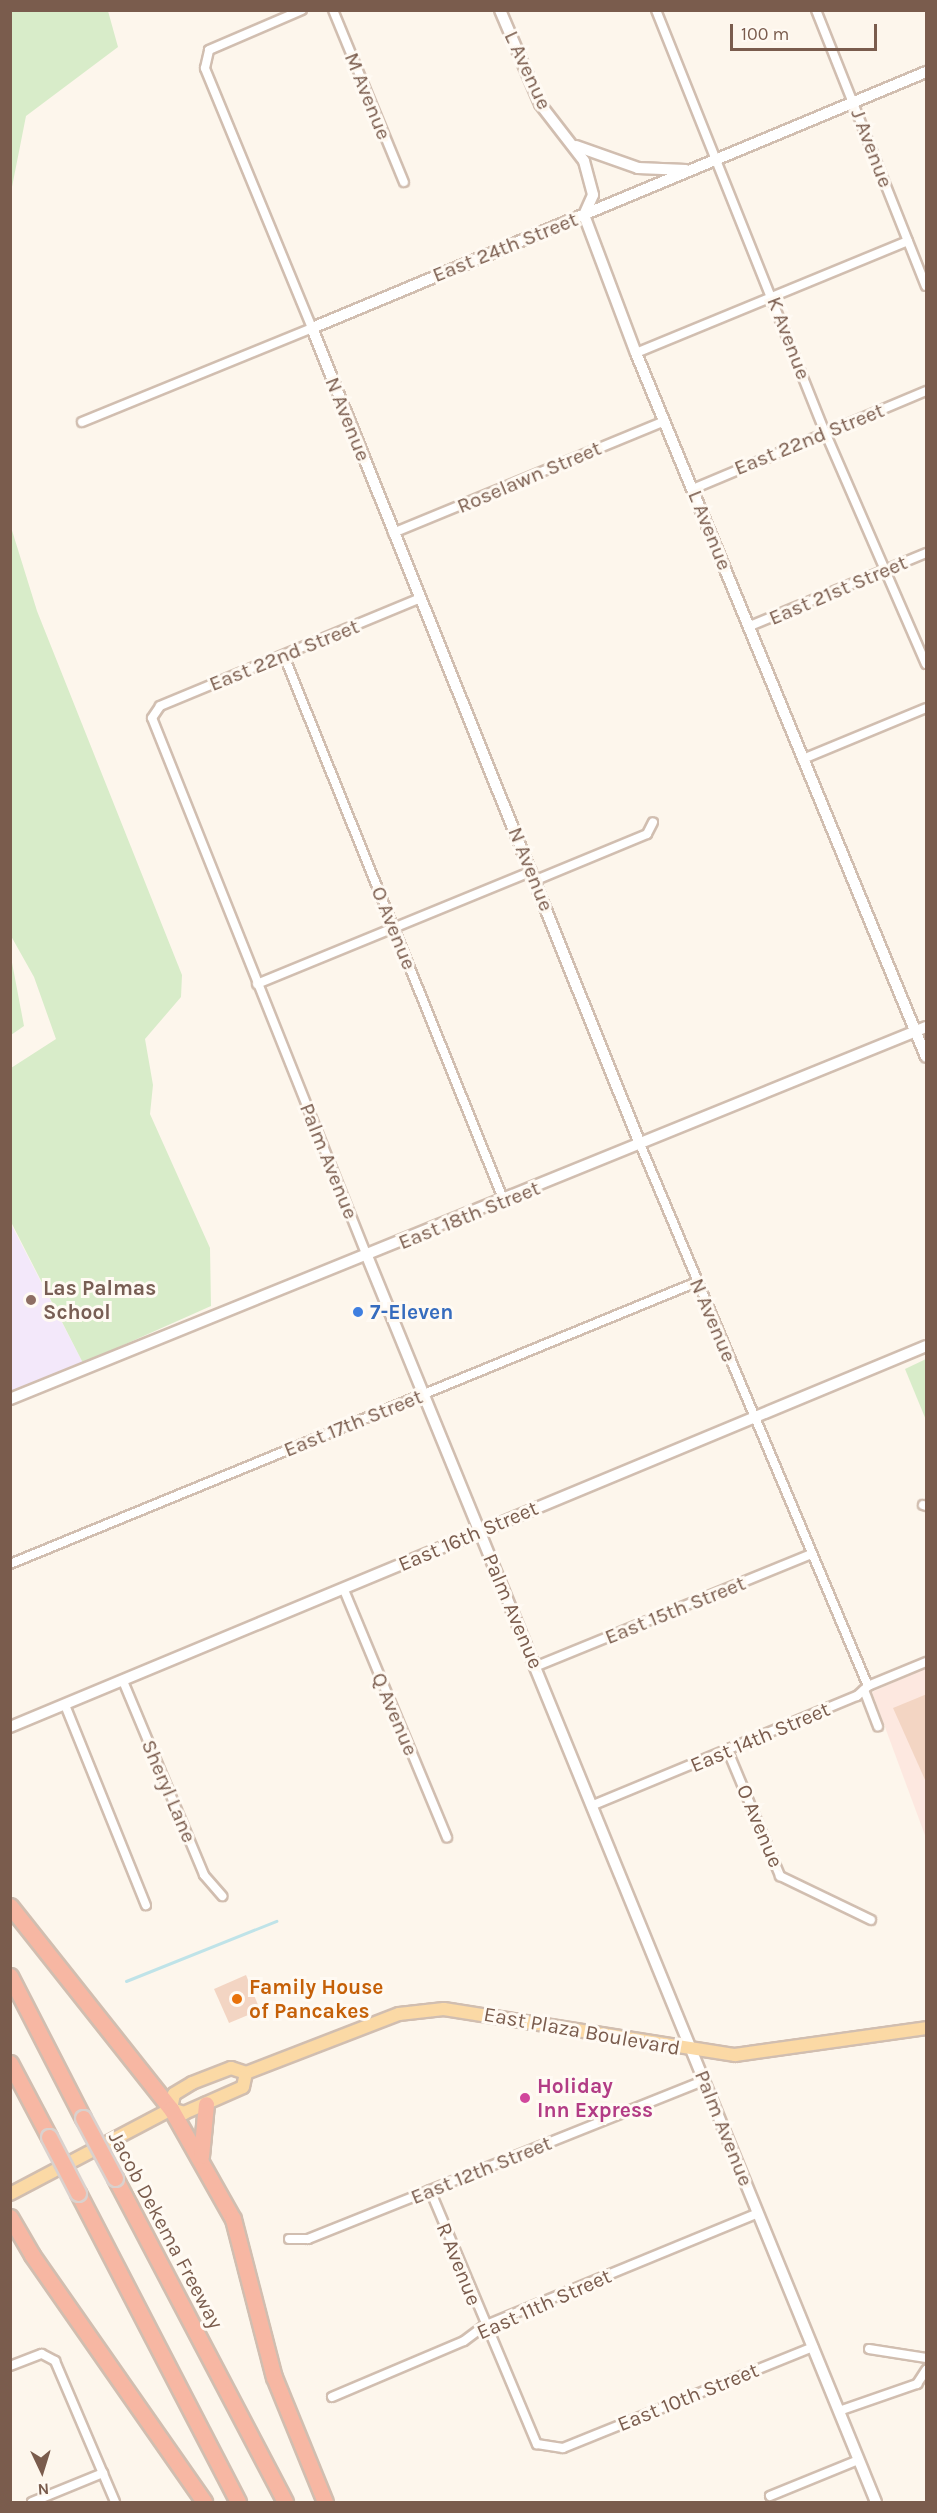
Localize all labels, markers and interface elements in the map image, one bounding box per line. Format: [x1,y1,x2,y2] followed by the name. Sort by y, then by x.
[733,12,880,50] scale bar
[741,23,789,45] text: 100 m
[499,27,557,113] street label: L Avenue
[339,49,397,143] street label: M Avenue
[845,105,899,191] street label: J Avenue
[429,206,581,288] street label: East 24th Street
[762,293,816,383] street label: K Avenue
[320,373,376,465] street label: N Avenue
[730,397,888,481] street label: East 22nd Street
[453,435,605,519] street label: Roselawn Street
[683,486,737,574] street label: L Avenue
[765,549,911,631] street label: East 21st Street
[205,613,363,697] street label: East 22nd Street
[503,823,559,915] street label: N Avenue
[366,883,422,973] street label: O Avenue
[294,1099,364,1223] street label: Palm Avenue
[395,1175,543,1255] street label: East 18th Street
[684,1274,742,1366] street label: N Avenue
[43,1275,156,1325] place label: Las Palmas School
[24,1293,38,1307] marker: Las Palmas School
[370,1299,453,1325] place label: 7-Eleven
[351,1305,365,1319] marker: 7-Eleven
[280,1384,426,1462] street label: East 17th Street
[394,1495,542,1577] street label: East 16th Street
[477,1550,549,1672] street label: Palm Avenue
[601,1570,749,1650] street label: East 15th Street
[366,1669,424,1759] street label: Q Avenue
[686,1696,834,1778] street label: East 14th Street
[136,1736,202,1846] street label: Sheryl Lane
[731,1781,789,1871] street label: O Avenue
[249,1974,383,2024] place label: Family House of Pancakes
[230,1992,244,2006] marker: Family House of Pancakes
[482,2001,682,2061] street label: East Plaza Boulevard
[689,2066,759,2190] street label: Palm Avenue
[537,2073,653,2123] place label: Holiday Inn Express
[518,2091,532,2105] marker: Holiday Inn Express
[103,2127,229,2333] street label: Jacob Dekema Freeway
[407,2130,555,2210] street label: East 12th Street
[431,2219,487,2309] street label: R Avenue
[473,2263,615,2345] street label: East 11th Street
[614,2357,762,2437] street label: East 10th Street
[12,2441,72,2501] north arrow
[37,2480,50,2499] text: N

